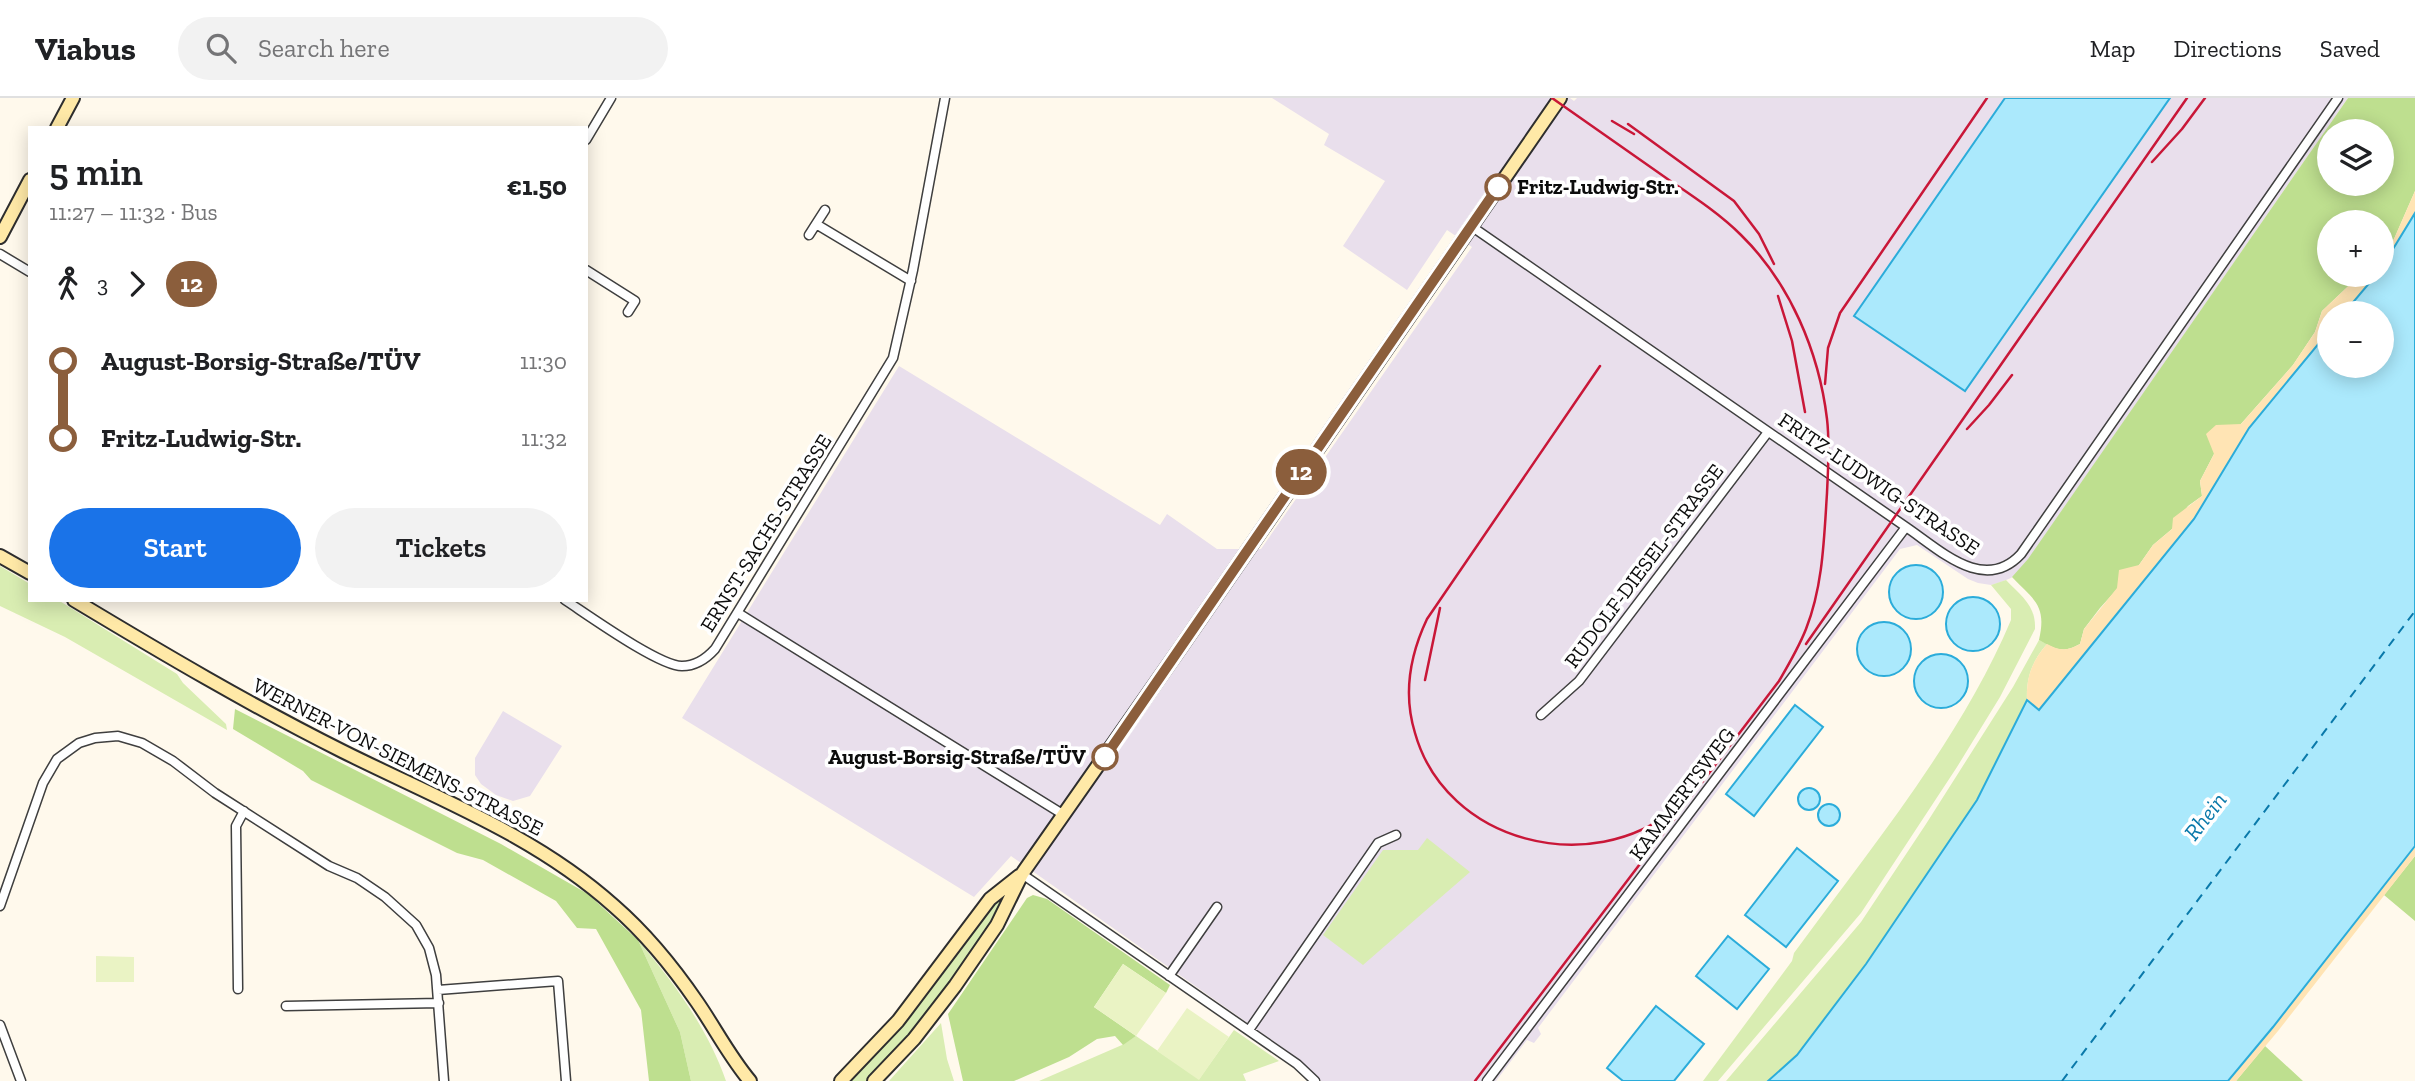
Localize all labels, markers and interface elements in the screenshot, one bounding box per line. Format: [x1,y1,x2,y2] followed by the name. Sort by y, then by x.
[178,17,668,80] search box
[35,29,136,68] text: Viabus
[202,29,240,67] icon: search
[258,32,390,64] text: Search here
[2090,34,2136,63] text: Map
[2174,34,2282,63] text: Directions
[2320,34,2380,63] text: Saved
[2317,119,2394,378] map controls
[2317,119,2394,196] button: layers
[49,149,143,195] text: 5 min
[507,170,567,202] text: €1.50
[1485,174,1511,200] marker: Fritz-Ludwig-Str.
[1517,174,1679,199] place label: Fritz-Ludwig-Str.
[49,198,218,226] text: 11:27 – 11:32 · Bus
[2317,210,2394,287] button: +
[49,265,87,303] icon: walk
[118,265,156,303] icon: forward
[180,269,203,298] text: 12
[97,270,108,298] text: 3
[2317,301,2394,378] button: −
[101,345,421,377] text: August-Borsig-Straße/TÜV
[520,347,567,375] text: 11:30
[1774,407,1985,560] street label: FRITZ-LUDWIG-STRASSE
[101,422,301,454] text: Fritz-Ludwig-Str.
[521,424,567,452] text: 11:32
[695,429,837,636] street label: ERNST-SACHS-STRASSE
[1270,449,1332,495] line badge: 12
[1290,457,1312,486] text: 12
[1559,459,1728,673] street label: RUDOLF-DIESEL-STRASSE
[49,508,301,588] button: Start
[315,508,567,588] button: Tickets
[249,672,548,841] street label: WERNER-VON-SIEMENS-STRASSE
[1624,722,1740,865] street label: KAMMERTSWEG
[828,744,1087,769] place label: August-Borsig-Straße/TÜV
[1092,744,1118,770] marker: August-Borsig-Straße/TÜV
[2178,786,2232,846] water label: Rhein

